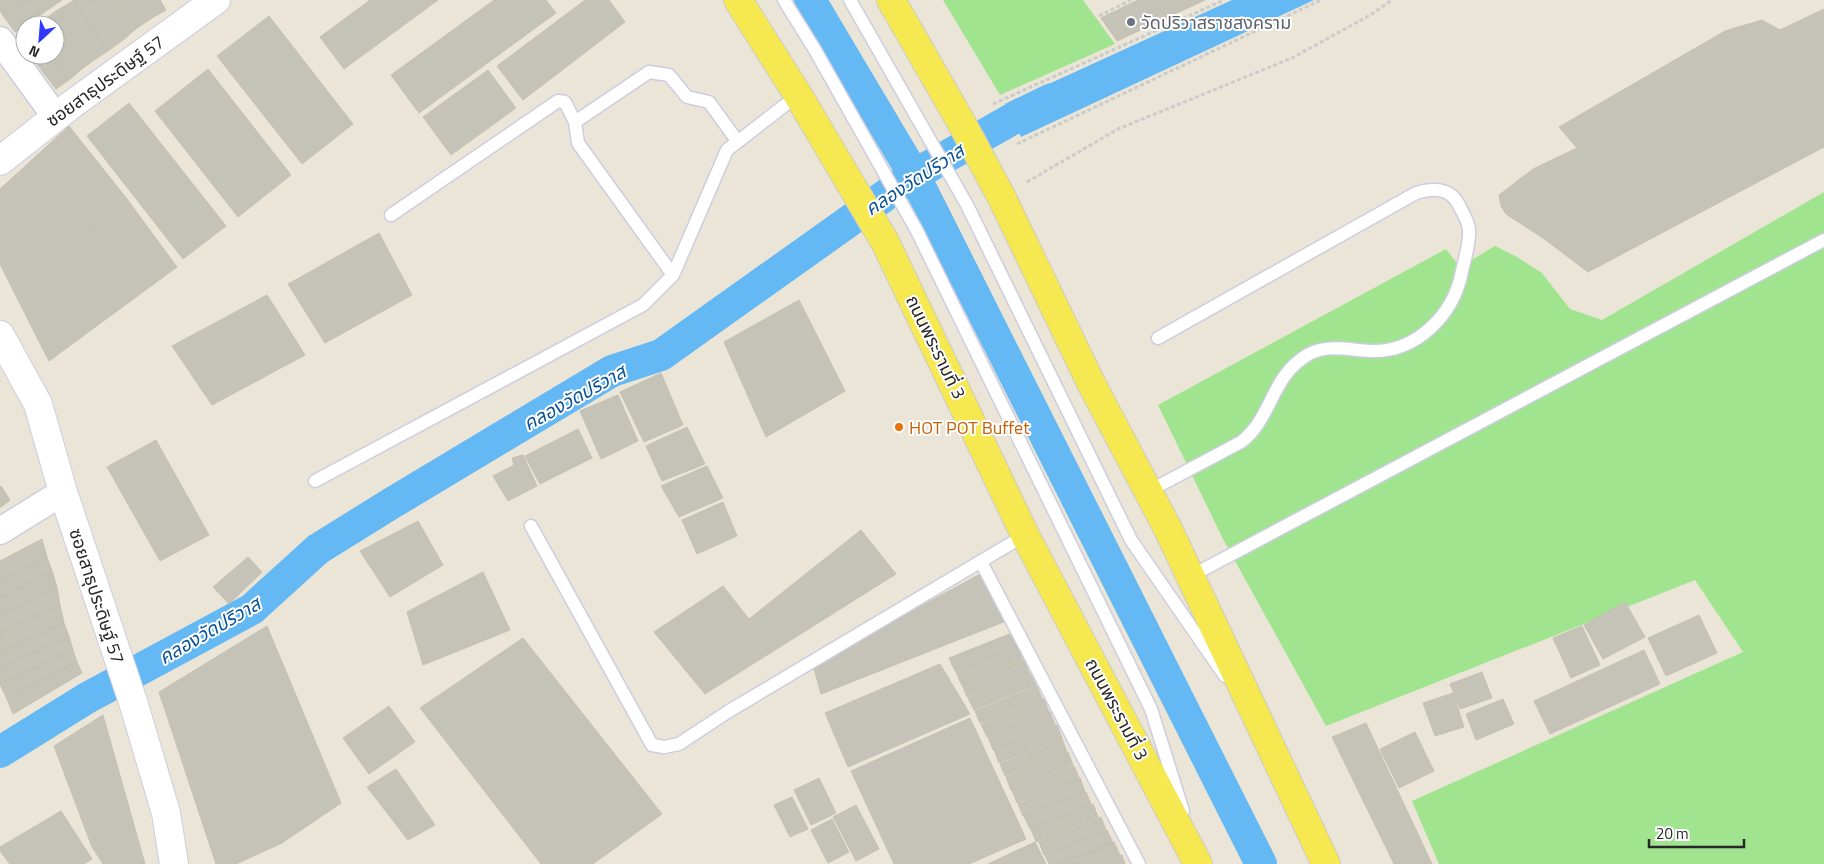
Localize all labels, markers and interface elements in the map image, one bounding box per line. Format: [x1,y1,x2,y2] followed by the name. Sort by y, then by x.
[1141,9,1291,36] place label: วัดปริวาสราชสงคราม
[15,15,65,65] north arrow
[1125,16,1137,28] marker: วัดปริวาสราชสงคราม
[40,29,170,133] street label: ซอยสาธุประดิษฐ์ 57
[25,41,43,64] text: N
[859,135,971,222] water label: คลองวัดปริวาส
[899,291,973,403] street label: ถนนพระรามที่ 3
[517,356,632,437] water label: คลองวัดปริวาส
[909,414,1030,441] place label: HOT POT Buffet
[893,421,905,433] marker: HOT POT Buffet
[62,525,132,667] street label: ซอยสาธุประดิษฐ์ 57
[153,588,267,671] water label: คลองวัดปริวาส
[1079,653,1155,765] street label: ถนนพระรามที่ 3
[1649,816,1744,848] scale bar
[1656,822,1689,845] text: 20 m

